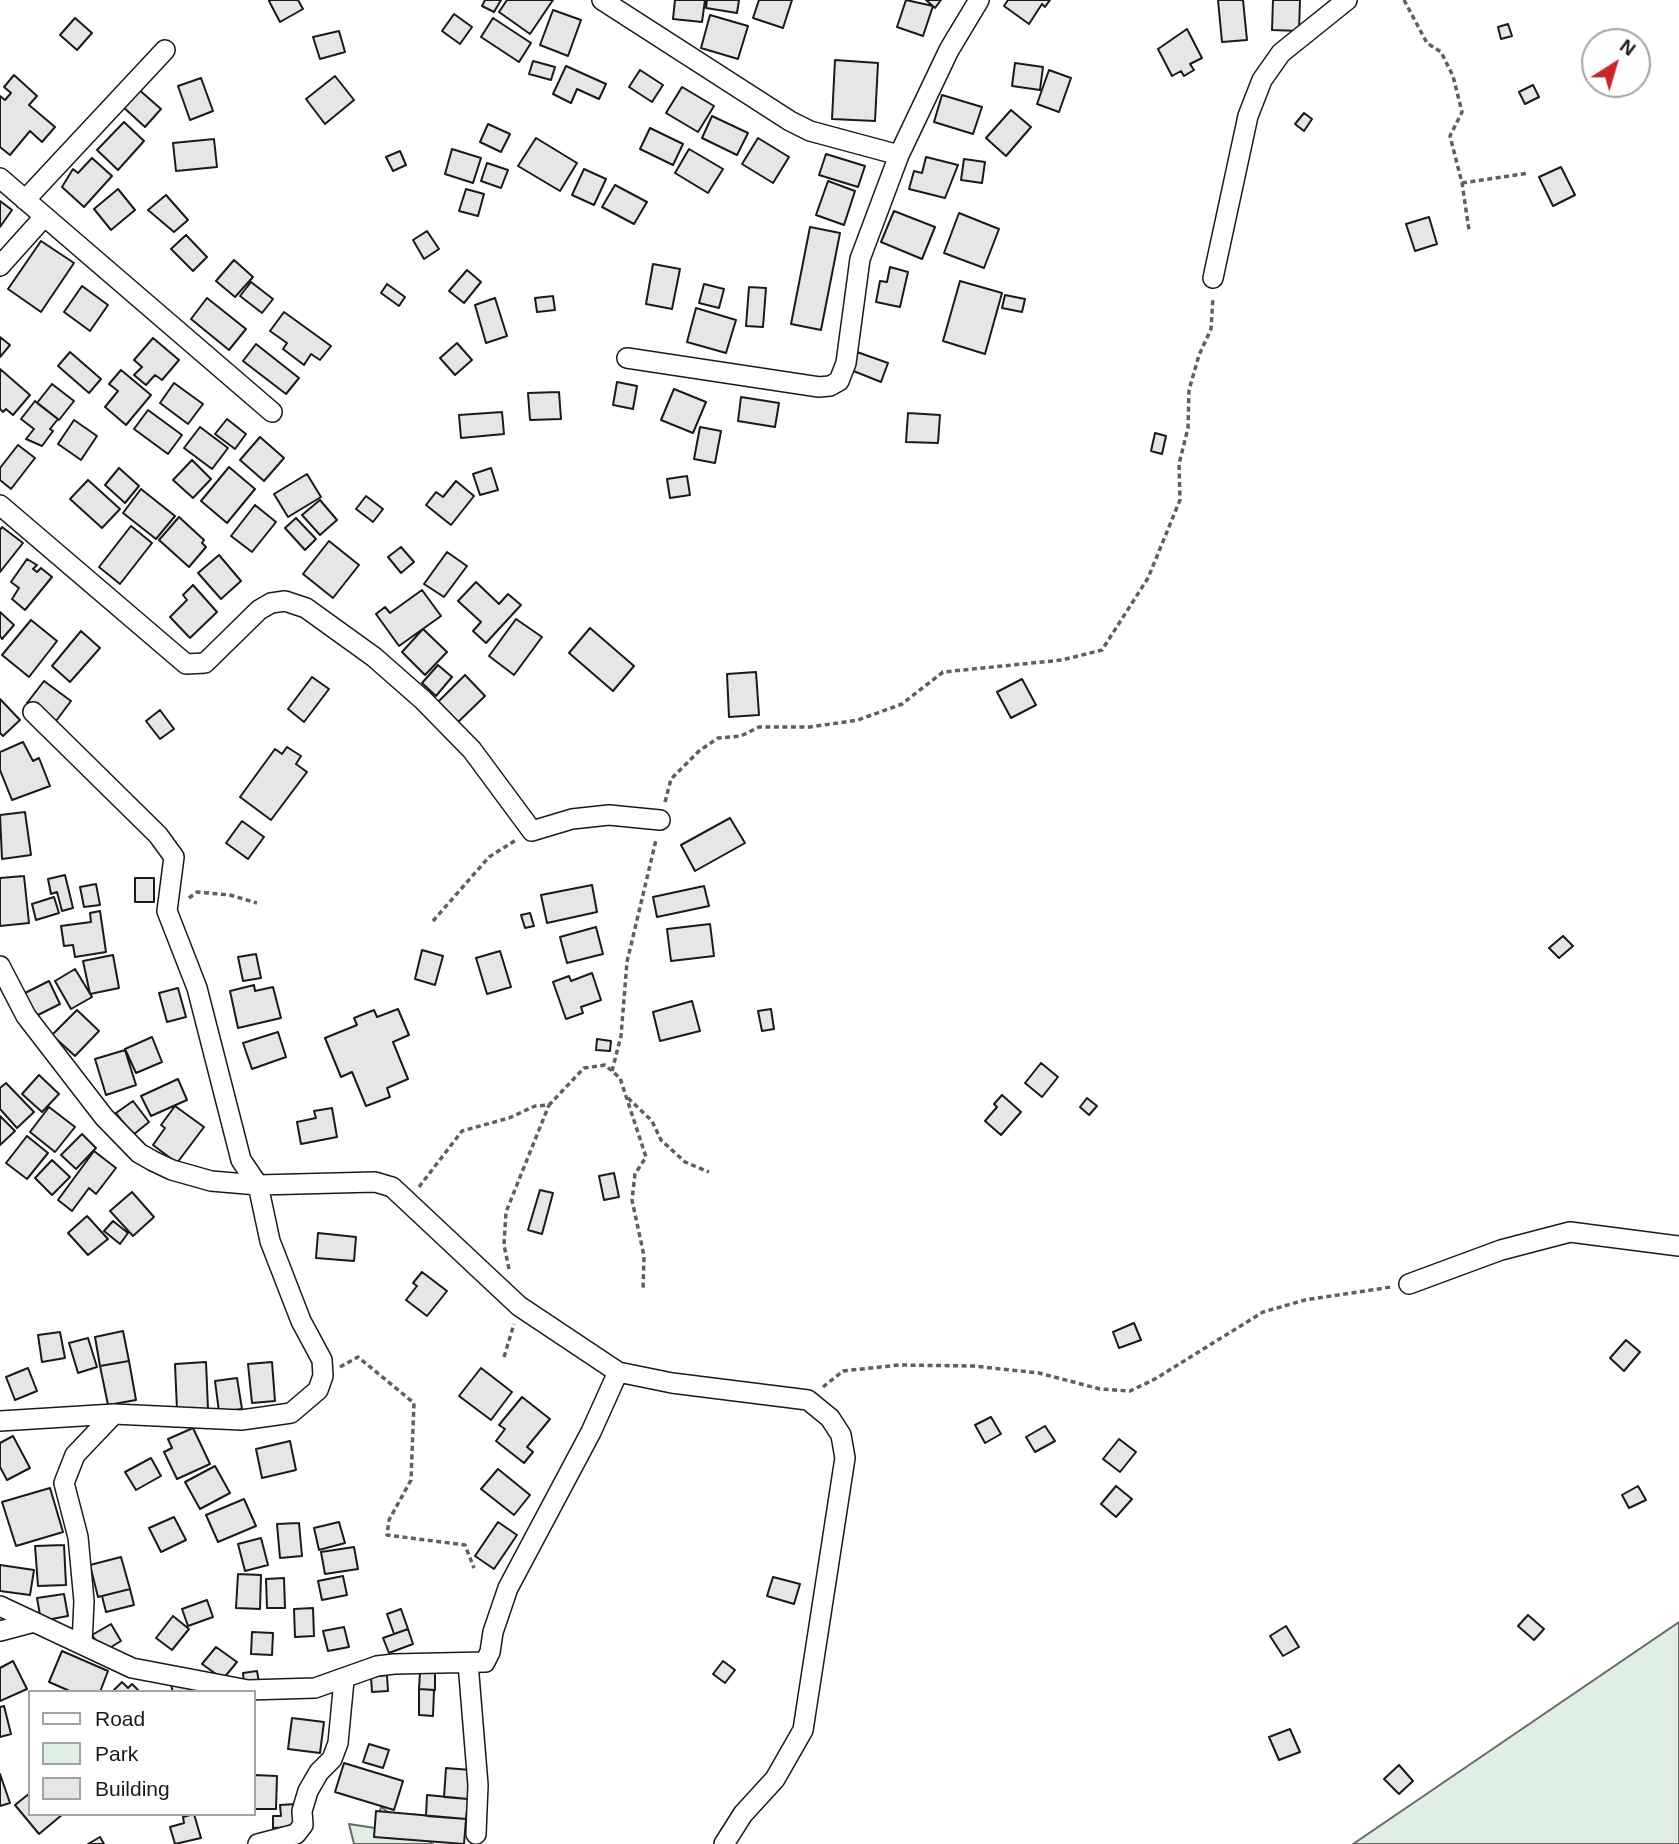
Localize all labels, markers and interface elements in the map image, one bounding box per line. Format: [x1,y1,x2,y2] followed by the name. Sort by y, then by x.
[1581,28,1651,98] north arrow
[1616,35,1640,60] text: N
[28,1690,256,1816] legend
[95,1707,145,1730] text: Road
[95,1742,138,1765] text: Park
[95,1777,170,1800] text: Building

